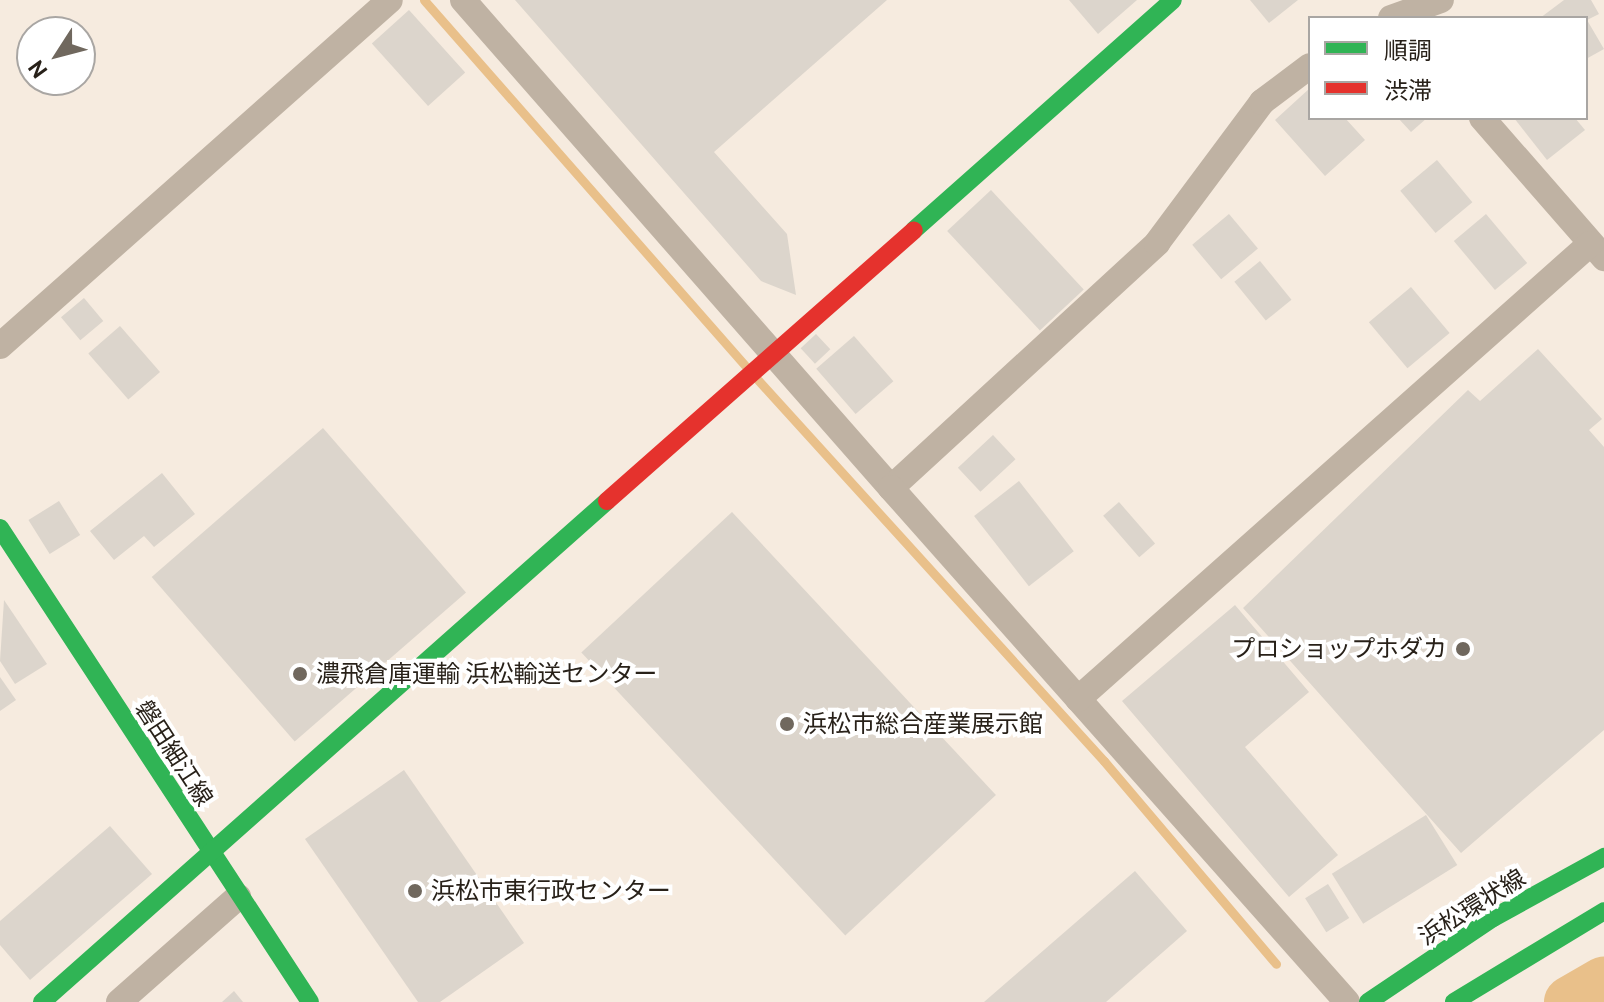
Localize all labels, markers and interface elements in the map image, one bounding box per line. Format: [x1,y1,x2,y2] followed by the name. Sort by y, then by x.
[16,16,96,96] north arrow
[1308,16,1588,120] legend
[1384,36,1432,65] text: 順調
[22,55,53,83] text: N
[1384,76,1432,105] text: 渋滞
[1231,635,1447,663] place label: プロショップホダカ
[1454,640,1472,658] marker: プロショップホダカ
[316,660,657,688] place label: 濃飛倉庫運輸 浜松輸送センター
[291,665,309,683] marker: 濃飛倉庫運輸 浜松輸送センター
[129,695,219,811] street label: 磐田細江線
[803,710,1043,738] place label: 浜松市総合産業展示館
[778,715,796,733] marker: 浜松市総合産業展示館
[1413,863,1531,951] street label: 浜松環状線
[431,877,671,905] place label: 浜松市東行政センター
[406,882,424,900] marker: 浜松市東行政センター

